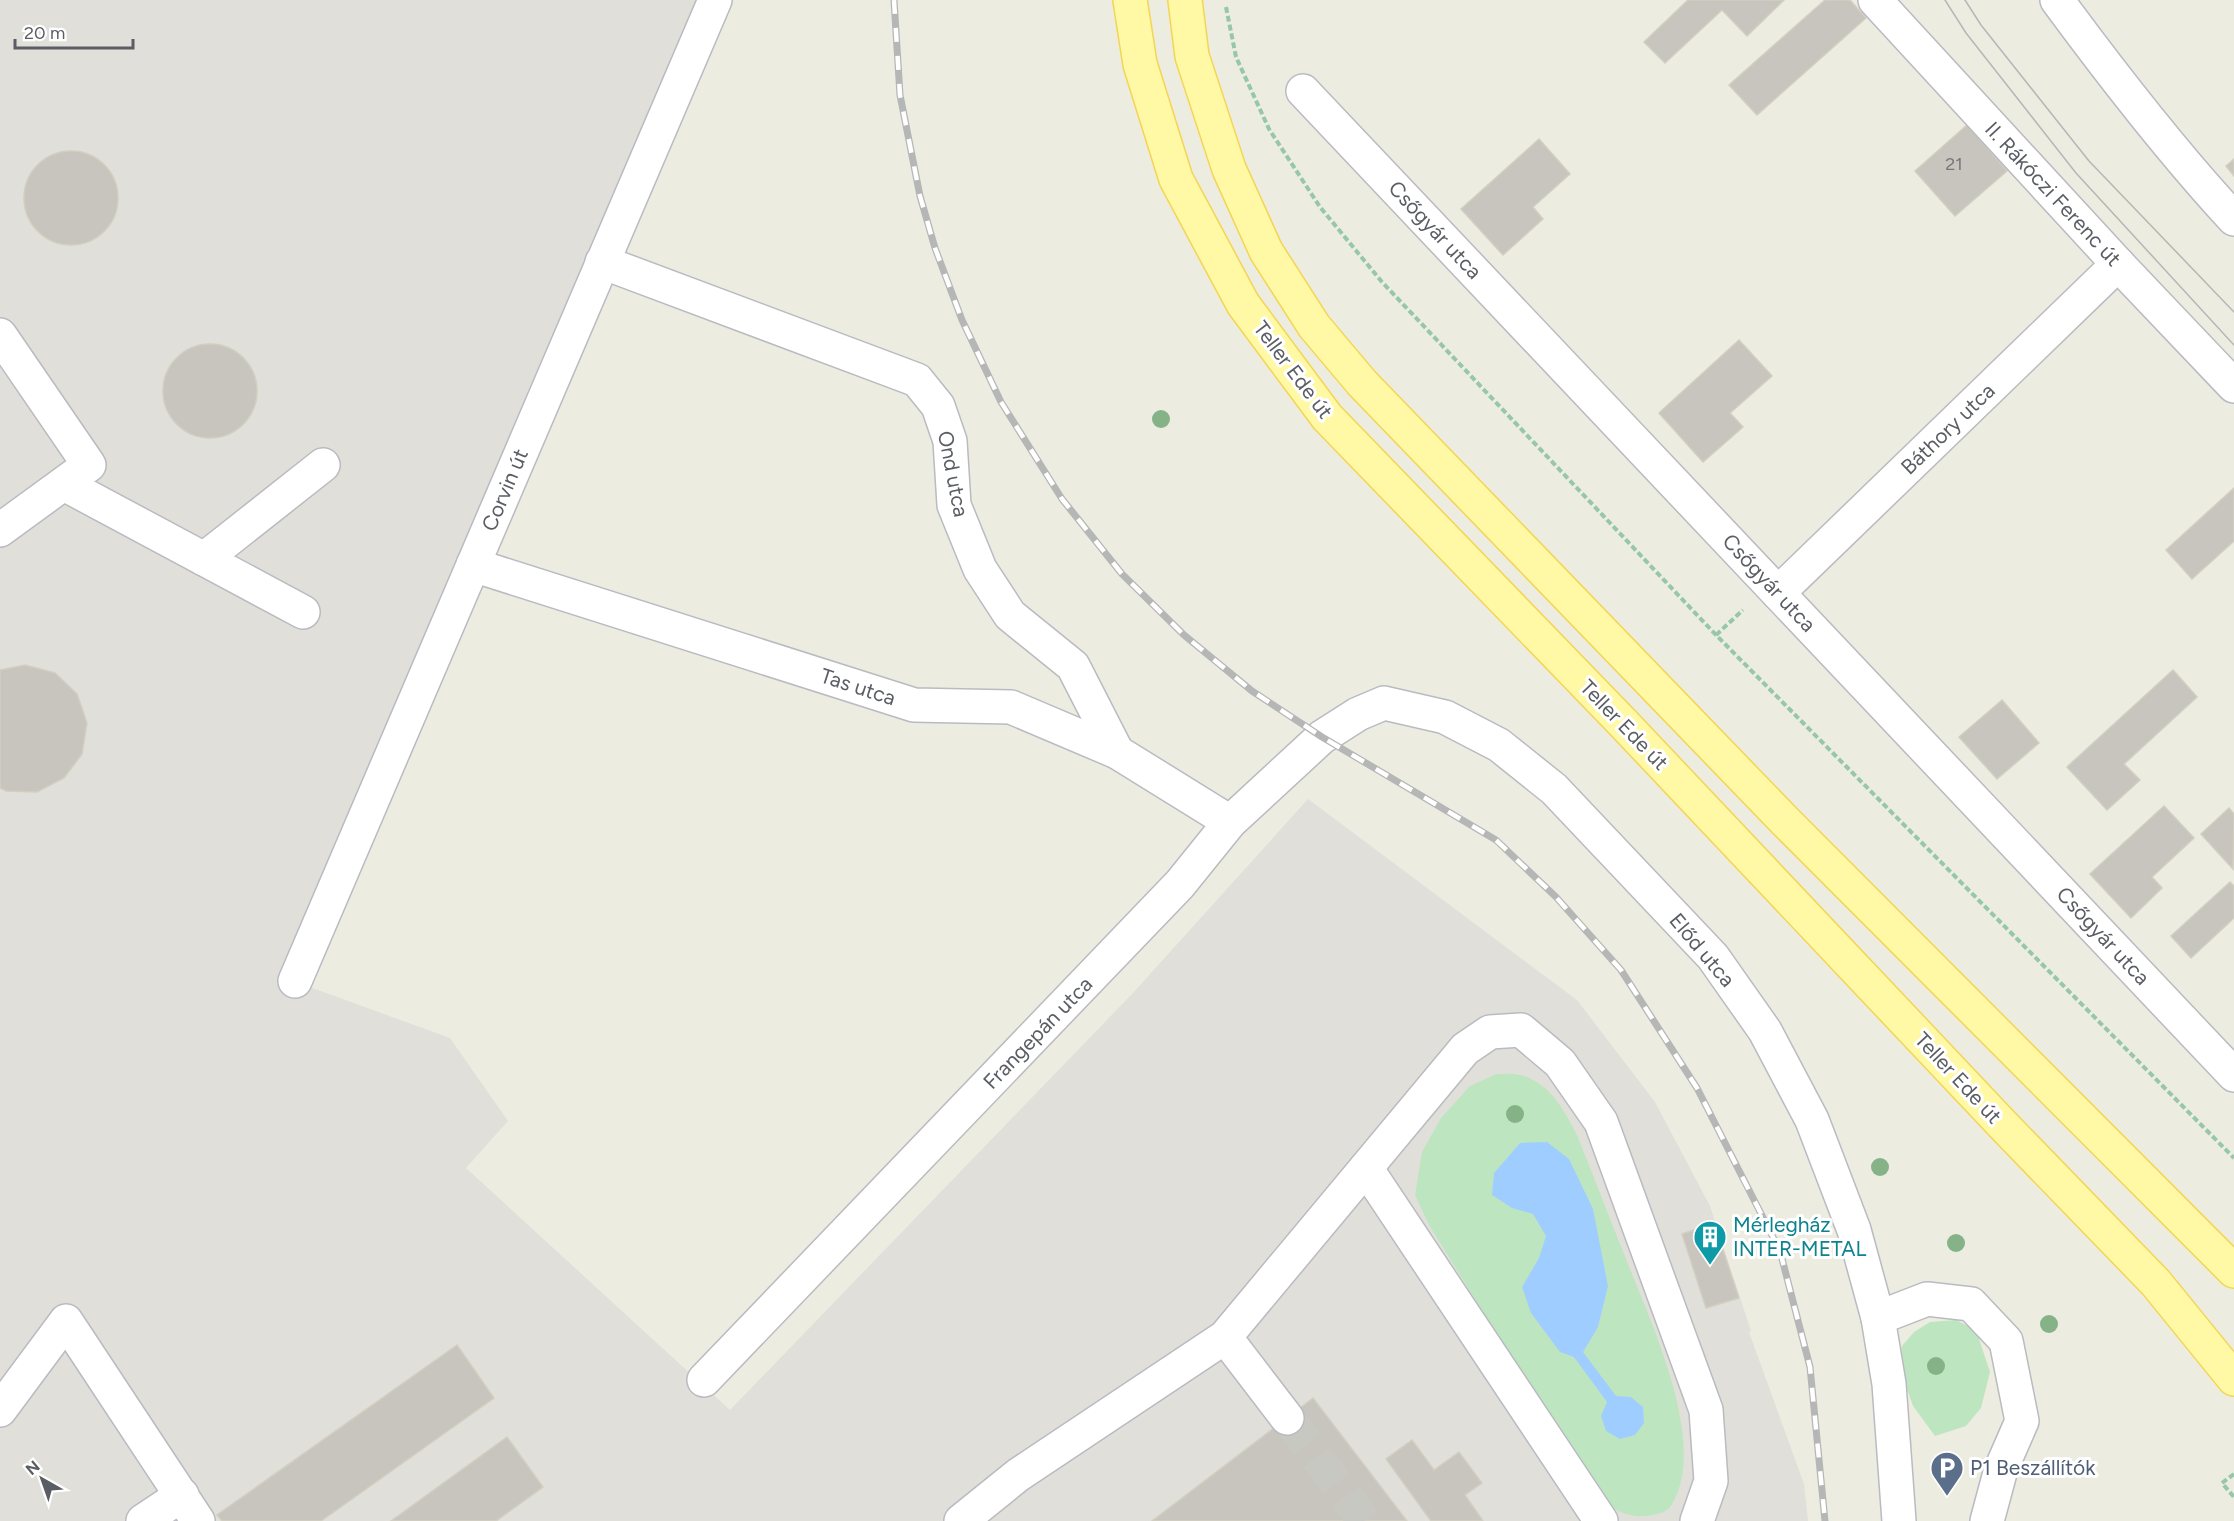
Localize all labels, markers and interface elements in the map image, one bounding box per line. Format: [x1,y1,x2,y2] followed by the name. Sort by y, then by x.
[15,12,134,50] scale bar
[24,22,65,44] text: 20 m
[1980,116,2127,271] street label: II. Rákóczi Ferenc út
[1945,153,1963,175] house number: 21
[1384,175,1487,284] street label: Csőgyár utca
[1249,316,1338,424] street label: Teller Ede út
[1896,378,2000,479] street label: Báthory utca
[933,429,974,519] street label: Ond utca
[476,445,533,535] street label: Corvin út
[1718,528,1821,637] street label: Csőgyár utca
[817,663,899,710] street label: Tas utca
[1575,674,1674,775] street label: Teller Ede út
[2052,881,2155,990] street label: Csőgyár utca
[1664,908,1740,992] street label: Előd utca
[978,971,1097,1094] street label: Frangepán utca
[1910,1027,2007,1129] street label: Teller Ede út
[1733,1212,1866,1261] place label: Mérlegház INTER-METAL
[1692,1219,1728,1266] building icon: Mérlegház INTER-METAL
[12,1449,72,1509] north arrow
[1929,1450,1965,1497] parking icon: P1 Beszállítók
[1970,1455,2096,1480] place label: P1 Beszállítók
[22,1457,44,1479] text: N

